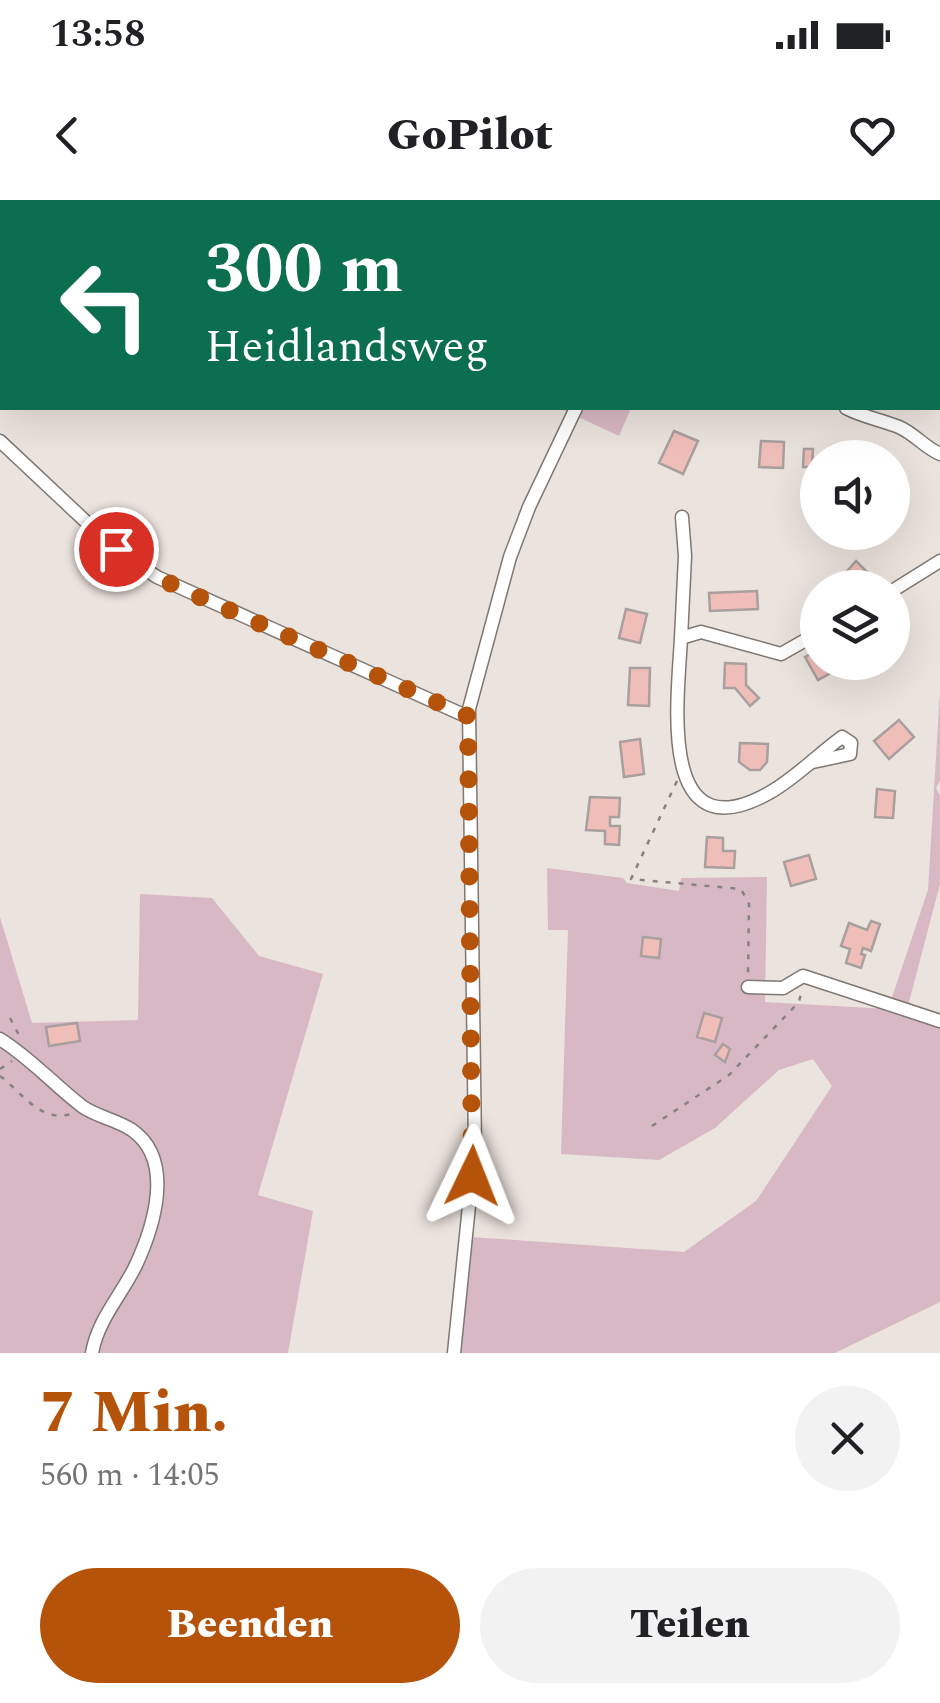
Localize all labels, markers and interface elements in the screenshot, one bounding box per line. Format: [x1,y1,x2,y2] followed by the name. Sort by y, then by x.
[50,6,145,64] text: 13:58
[387,101,553,170] text: GoPilot
[40,108,95,163] icon: back
[845,108,900,163] icon: heart
[205,217,403,323] text: 300 m
[40,240,170,370] icon: left
[205,313,489,382] text: Heidlandsweg
[800,440,910,680] map controls
[800,440,910,550] button: sound
[74,507,159,592] pin
[89,522,144,577] icon: arrive
[800,570,910,680] button: layers
[420,1124,524,1228] position arrow
[40,1367,228,1459] text: 7 Min.
[795,1386,900,1491] button: close
[40,1451,220,1500] text: 560 m · 14:05
[40,1568,460,1683] button: Beenden
[480,1568,900,1683] button: Teilen

